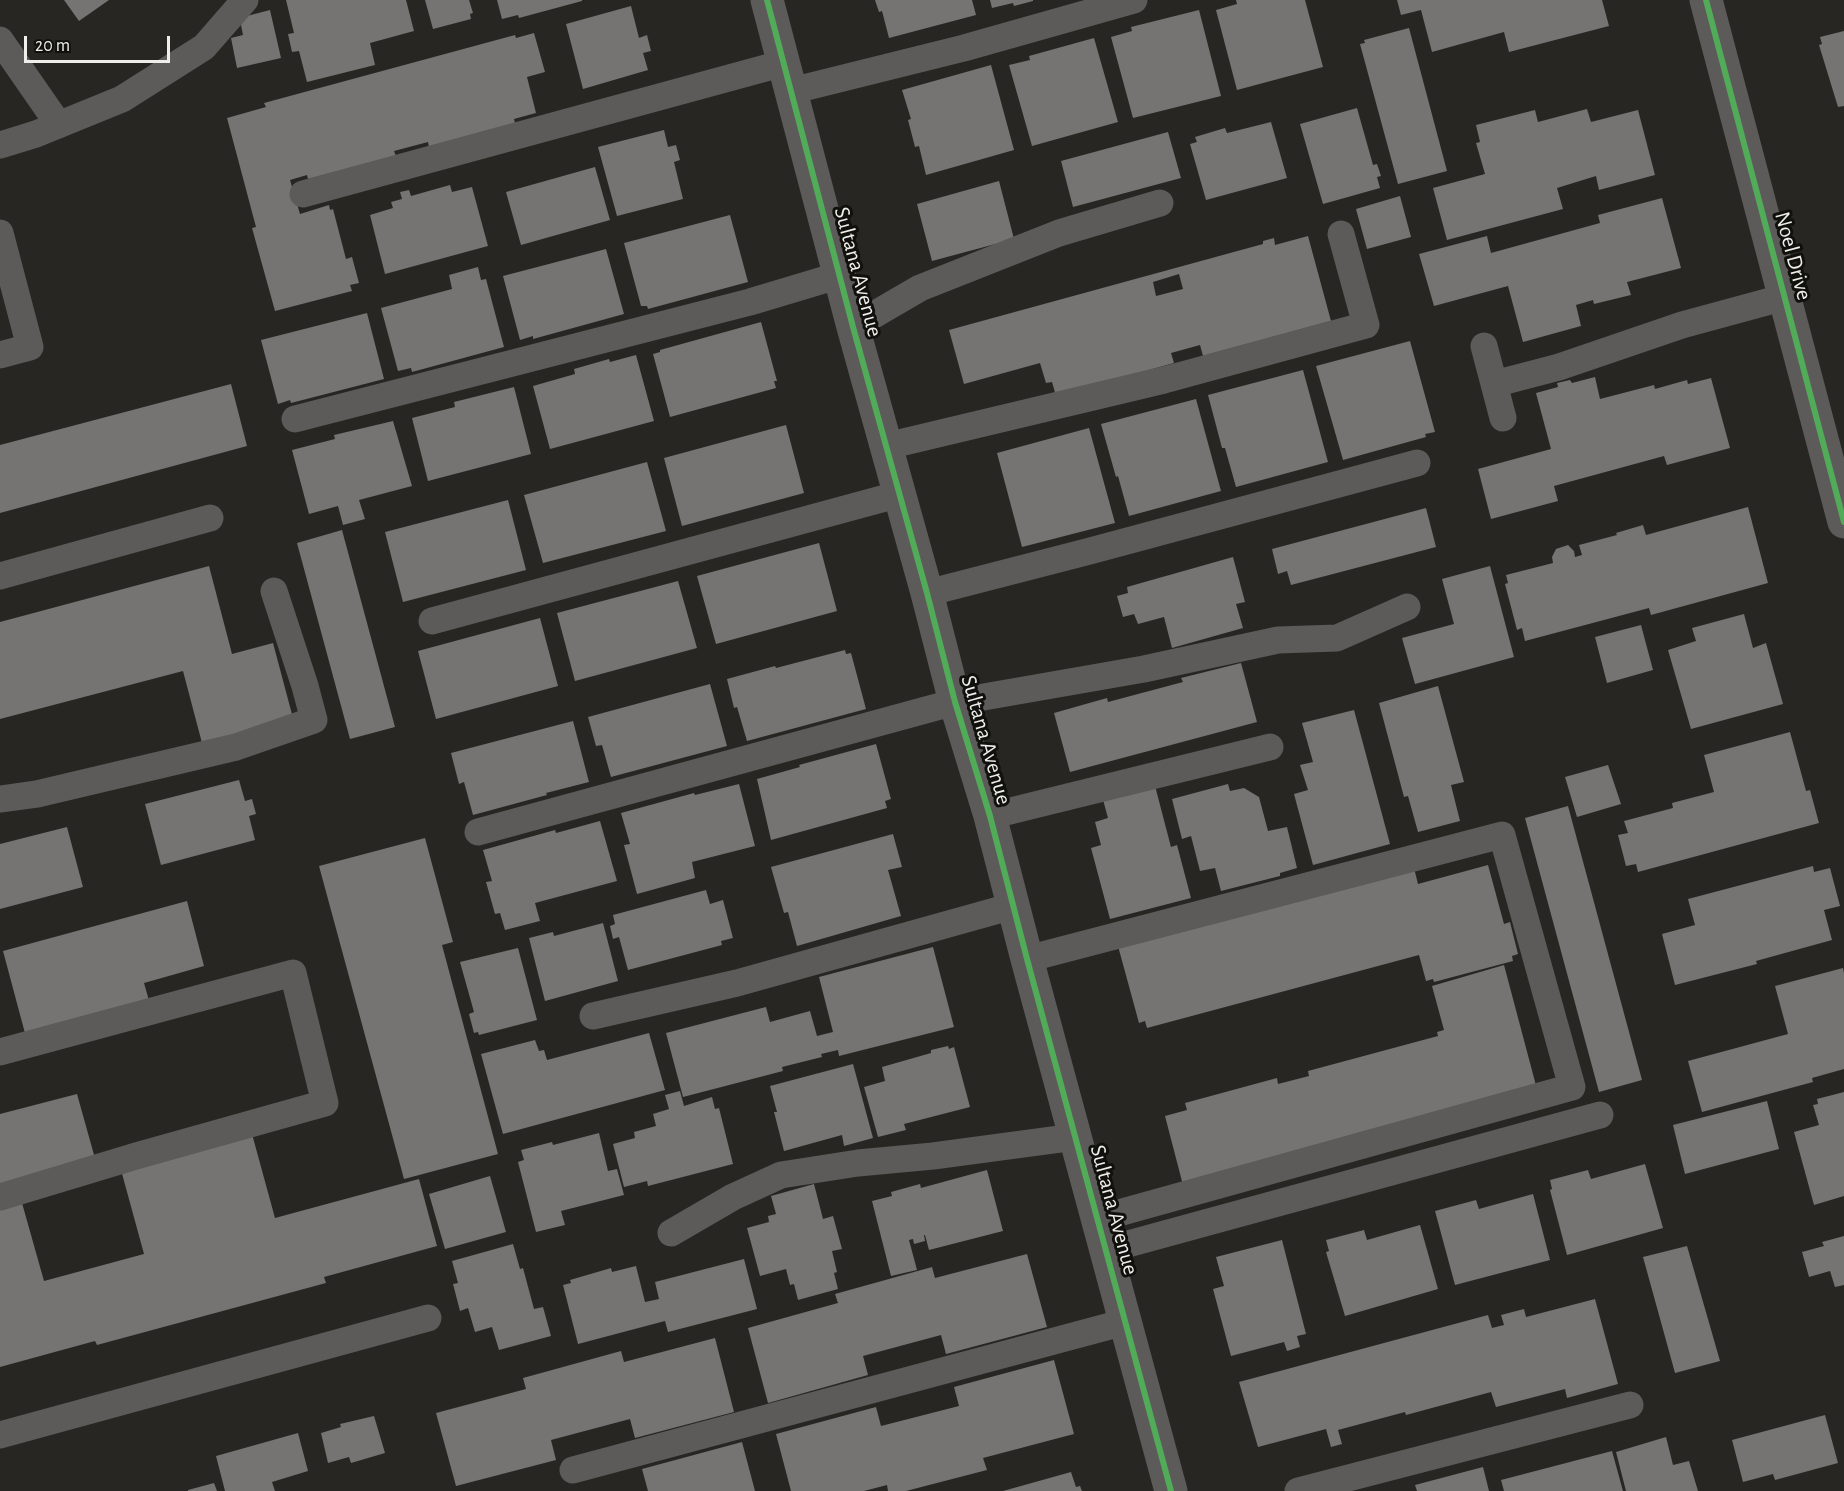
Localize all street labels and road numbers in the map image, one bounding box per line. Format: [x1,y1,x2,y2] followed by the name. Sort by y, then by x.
[828,204,888,340] street label: Sultana Avenue
[1769,209,1817,303] street label: Noel Drive
[955,672,1017,808] street label: Sultana Avenue
[1084,1142,1144,1278] street label: Sultana Avenue

